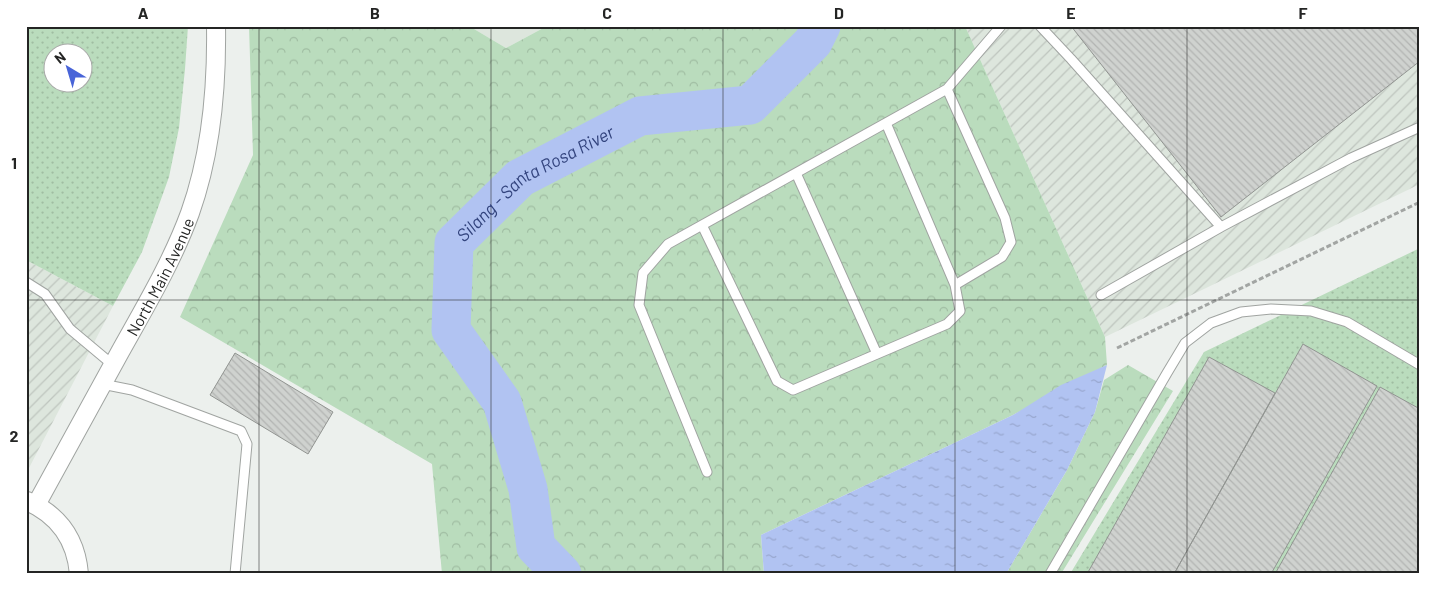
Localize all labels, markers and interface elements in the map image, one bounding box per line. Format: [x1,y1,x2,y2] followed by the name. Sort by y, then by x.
[138,3,149,22] text: A
[370,3,380,22] text: B
[602,3,612,22] text: C
[834,3,844,22] text: D
[1066,3,1076,22] text: E
[1299,3,1308,22] text: F
[42,42,92,92] north arrow
[51,48,69,67] text: N
[451,120,618,246] water label: Silang - Santa Rosa River
[11,153,17,172] text: 1
[122,215,197,339] street label: North Main Avenue
[10,426,19,445] text: 2

